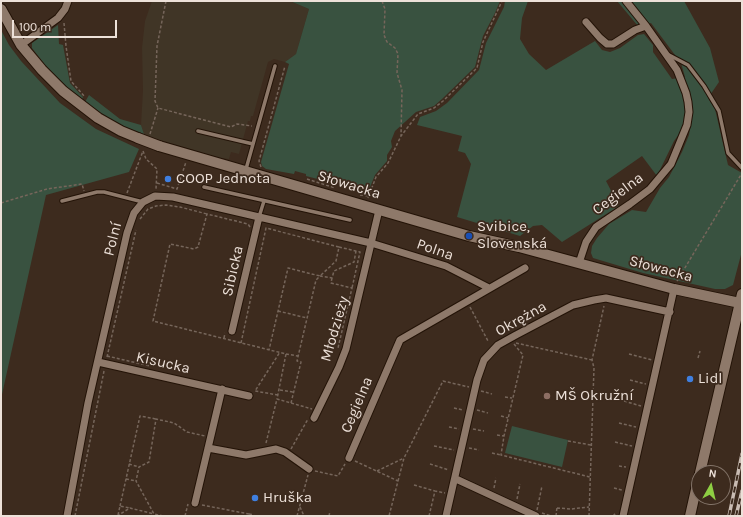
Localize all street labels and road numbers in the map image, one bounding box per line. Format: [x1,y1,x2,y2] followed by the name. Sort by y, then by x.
[315,167,383,203] street label: Słowacka
[589,169,647,219] street label: Cegielna
[100,220,126,258] street label: Polní
[414,235,456,265] street label: Polna
[218,244,248,298] street label: Sibicka
[627,252,695,286] street label: Słowacka
[317,294,353,364] street label: Młodzieży
[492,298,550,340] street label: Okrężna
[134,348,192,378] street label: Kisucka
[337,374,377,436] street label: Cegielna

